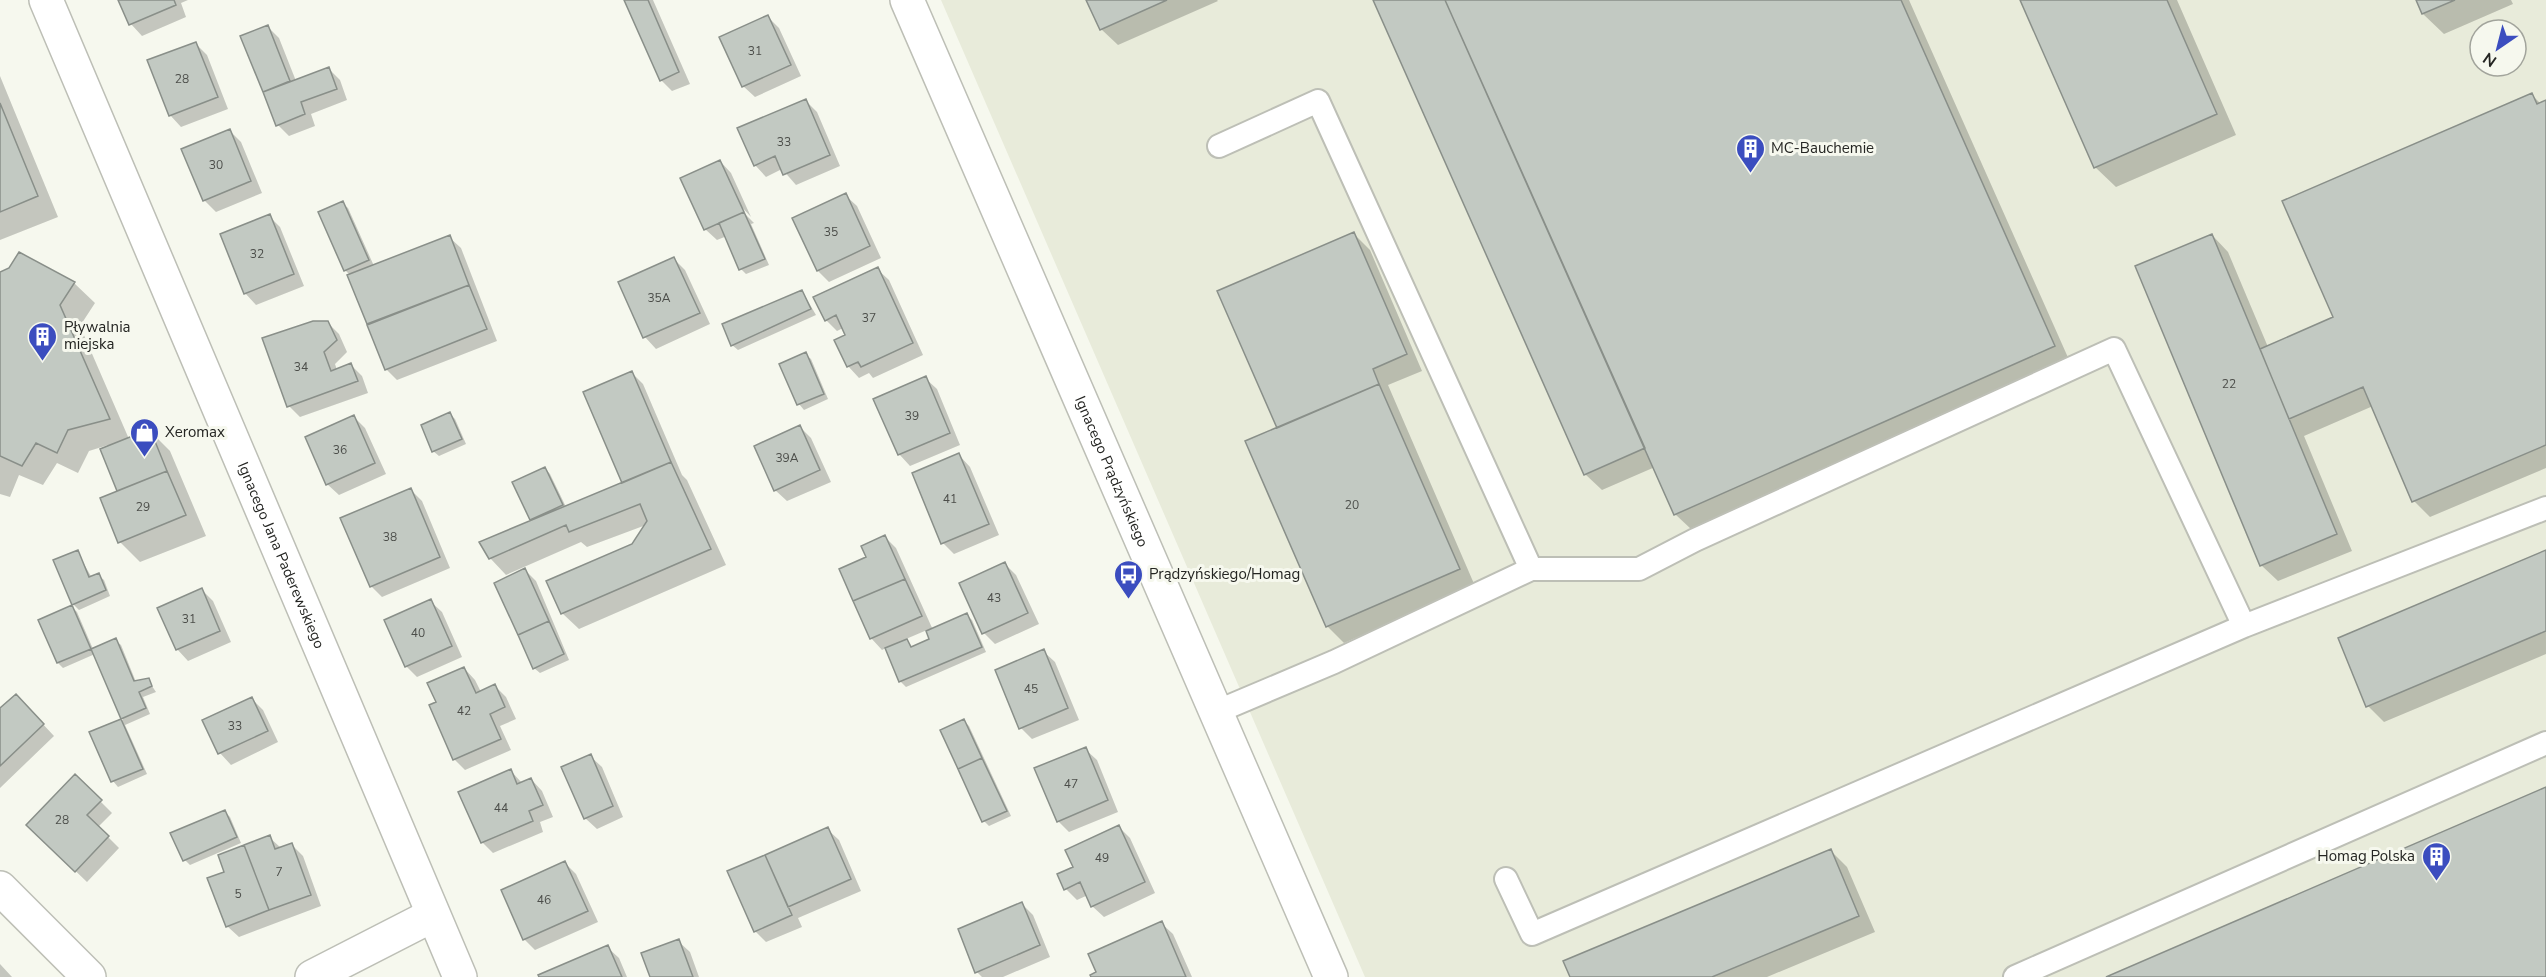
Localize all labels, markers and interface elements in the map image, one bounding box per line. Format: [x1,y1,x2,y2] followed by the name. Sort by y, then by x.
[2468,18,2528,78] north arrow
[748,43,762,59] house number: 31
[2479,47,2501,72] text: N
[175,71,189,87] house number: 28
[1734,132,1766,174] building icon: MC-Bauchemie
[777,134,791,150] house number: 33
[1771,138,1874,158] place label: MC-Bauchemie
[209,157,223,173] house number: 30
[824,224,838,240] house number: 35
[250,246,264,262] house number: 32
[647,290,671,306] house number: 35A
[862,310,876,326] house number: 37
[64,317,131,354] place label: Pływalnia miejska
[27,320,59,362] building icon: Pływalnia miejska
[294,359,308,375] house number: 34
[2222,376,2236,392] house number: 22
[1070,393,1153,550] street label: Ignacego Prądzyńskiego
[905,408,919,424] house number: 39
[128,416,160,458] shop icon: Xeromax
[165,422,225,442] place label: Xeromax
[333,442,347,458] house number: 36
[775,450,799,466] house number: 39A
[233,459,330,652] street label: Ignacego Jana Paderewskiego
[943,491,957,507] house number: 41
[1345,497,1359,513] house number: 20
[136,499,150,515] house number: 29
[383,529,397,545] house number: 38
[1112,558,1144,600] bus stop icon: Prądzyńskiego/Homag
[1149,564,1300,584] place label: Prądzyńskiego/Homag
[987,590,1001,606] house number: 43
[182,611,196,627] house number: 31
[411,625,425,641] house number: 40
[1024,681,1038,697] house number: 45
[457,703,471,719] house number: 42
[228,718,242,734] house number: 33
[1064,776,1078,792] house number: 47
[494,800,508,816] house number: 44
[55,812,69,828] house number: 28
[2420,840,2452,882] building icon: Homag Polska
[2317,846,2415,866] place label: Homag Polska
[1095,850,1109,866] house number: 49
[275,864,283,880] house number: 7
[234,886,242,902] house number: 5
[537,892,551,908] house number: 46

